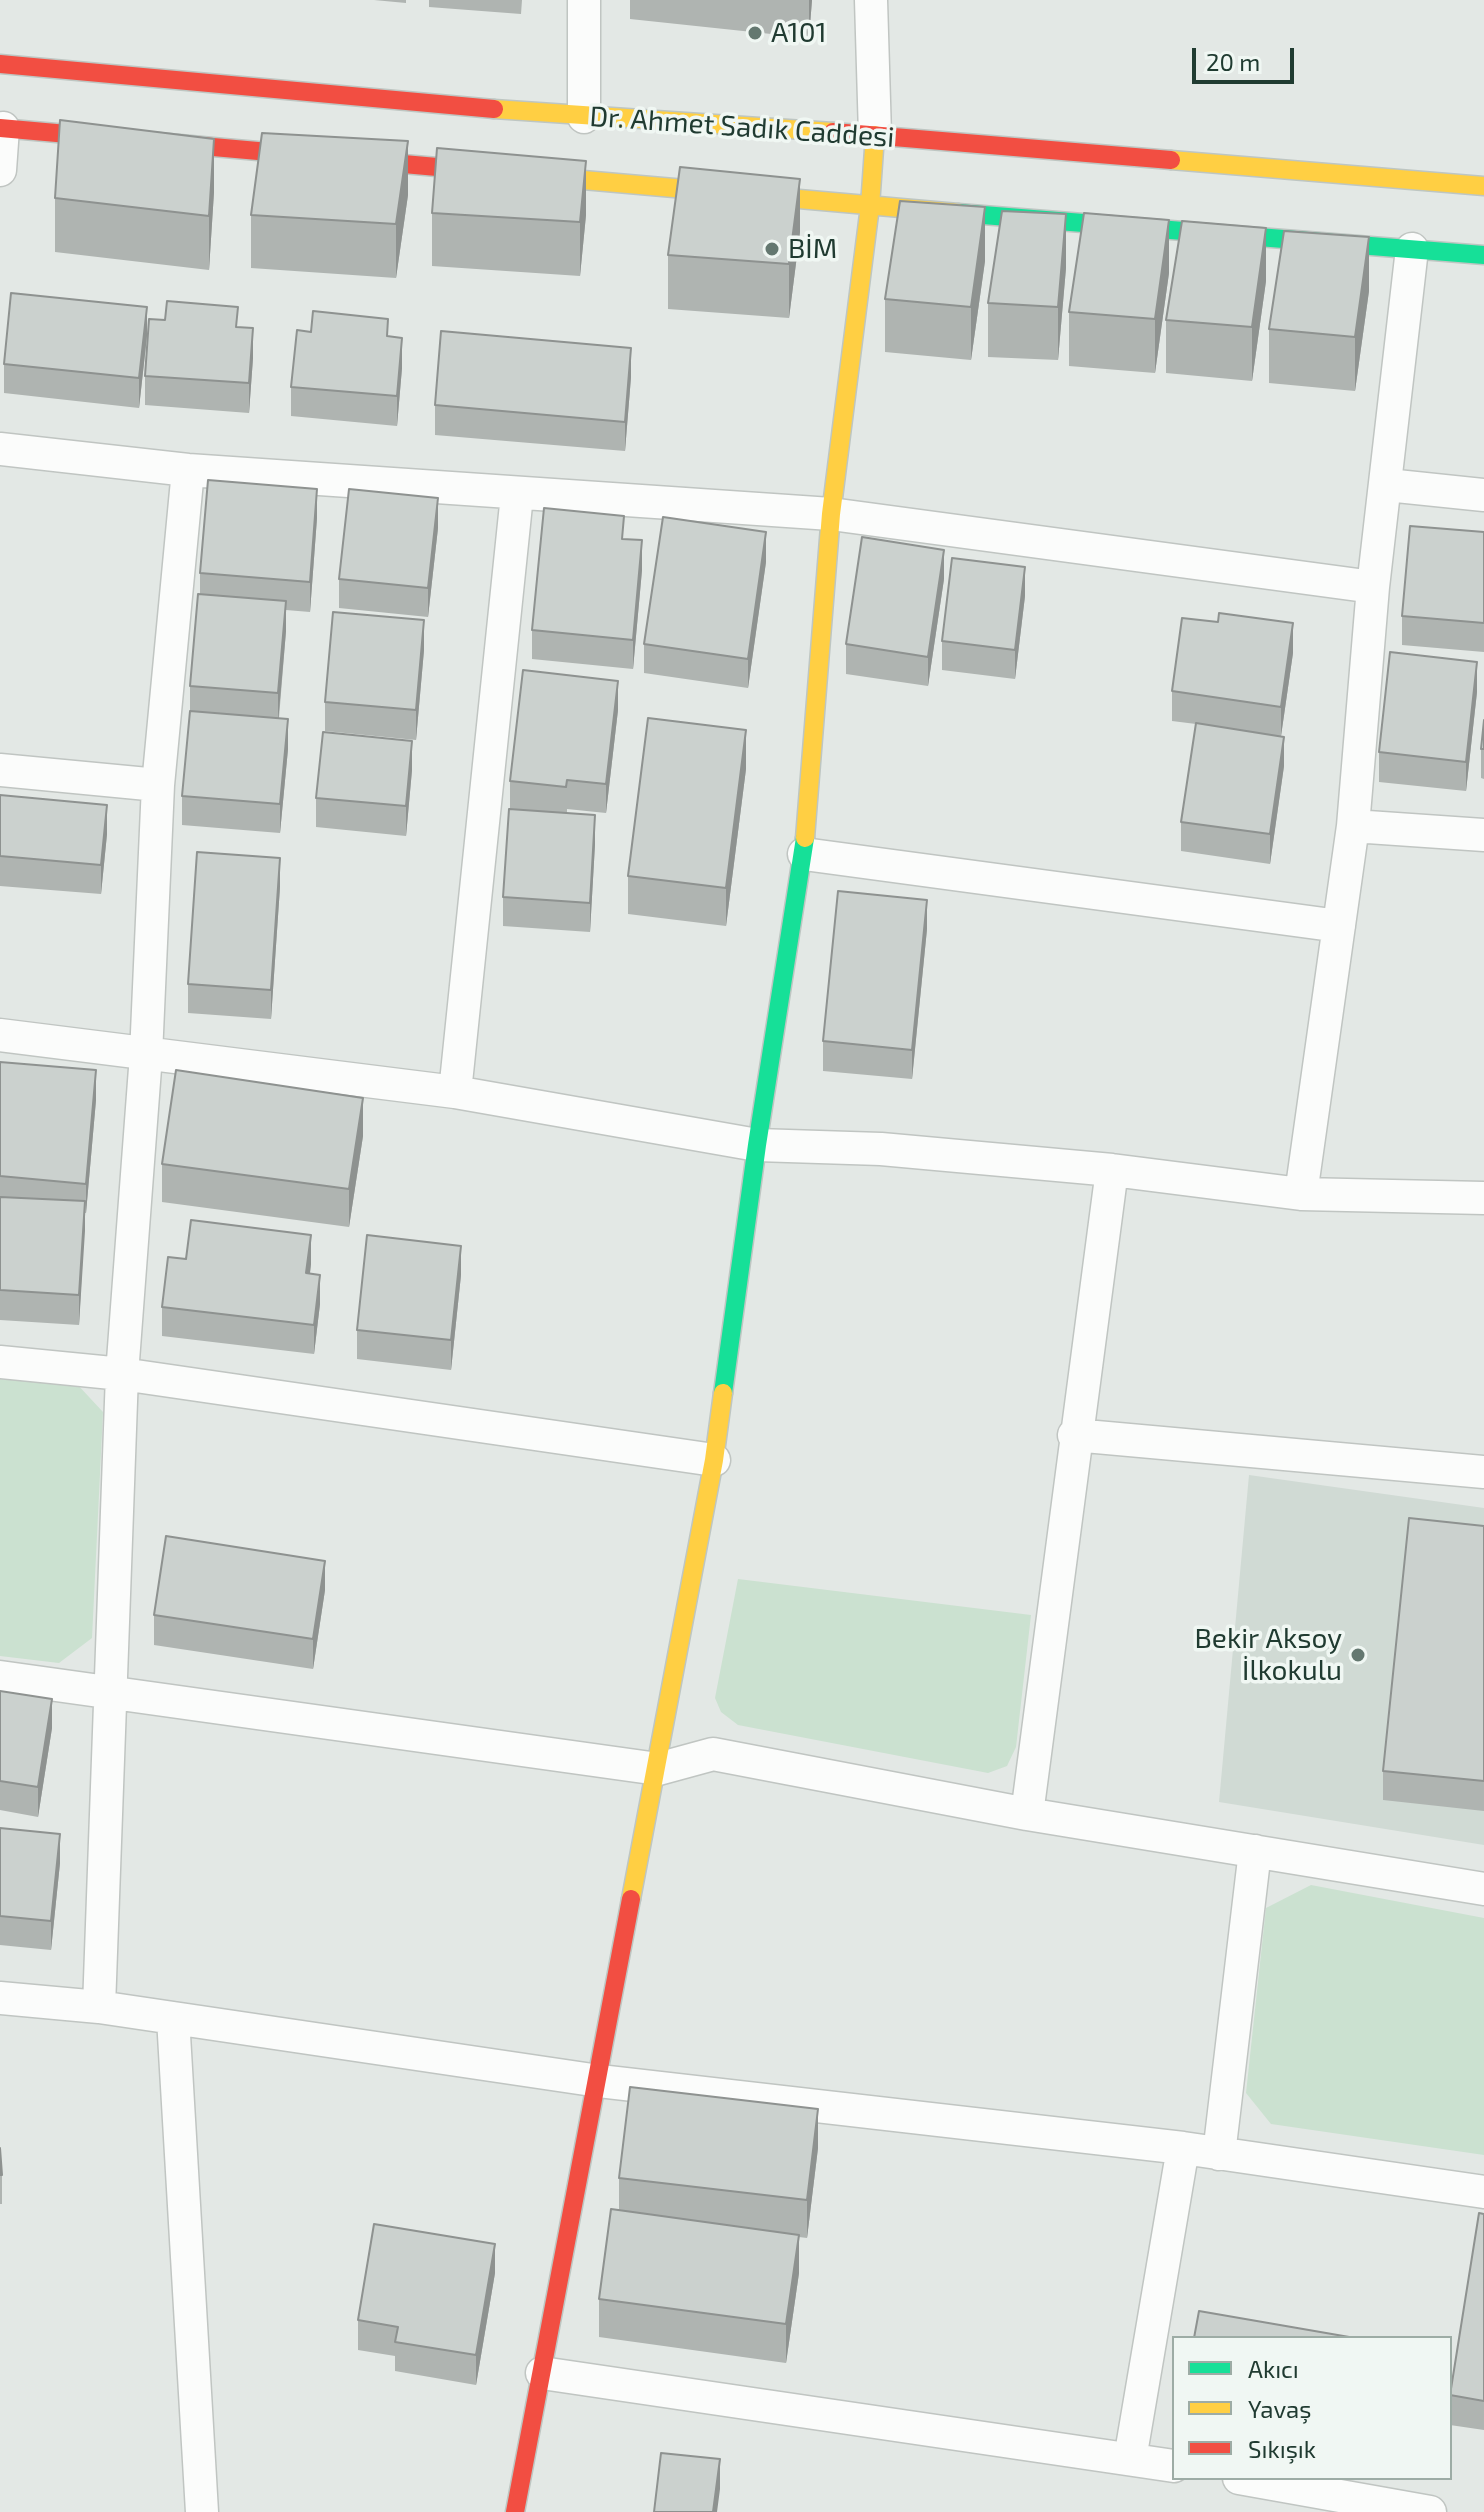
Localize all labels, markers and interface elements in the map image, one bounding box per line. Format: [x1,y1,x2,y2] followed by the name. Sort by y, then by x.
[771,16,827,50] place label: A101
[746,24,764,42] marker: A101
[1196,32,1298,82] scale bar
[1206,47,1260,76] text: 20 m
[589,100,895,154] street label: Dr. Ahmet Sadık Caddesi
[788,232,837,266] place label: BİM
[763,240,781,258] marker: BİM
[1194,1622,1342,1688] place label: Bekir Aksoy İlkokulu
[1349,1646,1367,1664] marker: Bekir Aksoy İlkokulu
[1172,2336,1452,2480] legend
[1248,2354,1299,2383] text: Akıcı
[1248,2394,1311,2423] text: Yavaş
[1248,2434,1316,2463] text: Sıkışık

